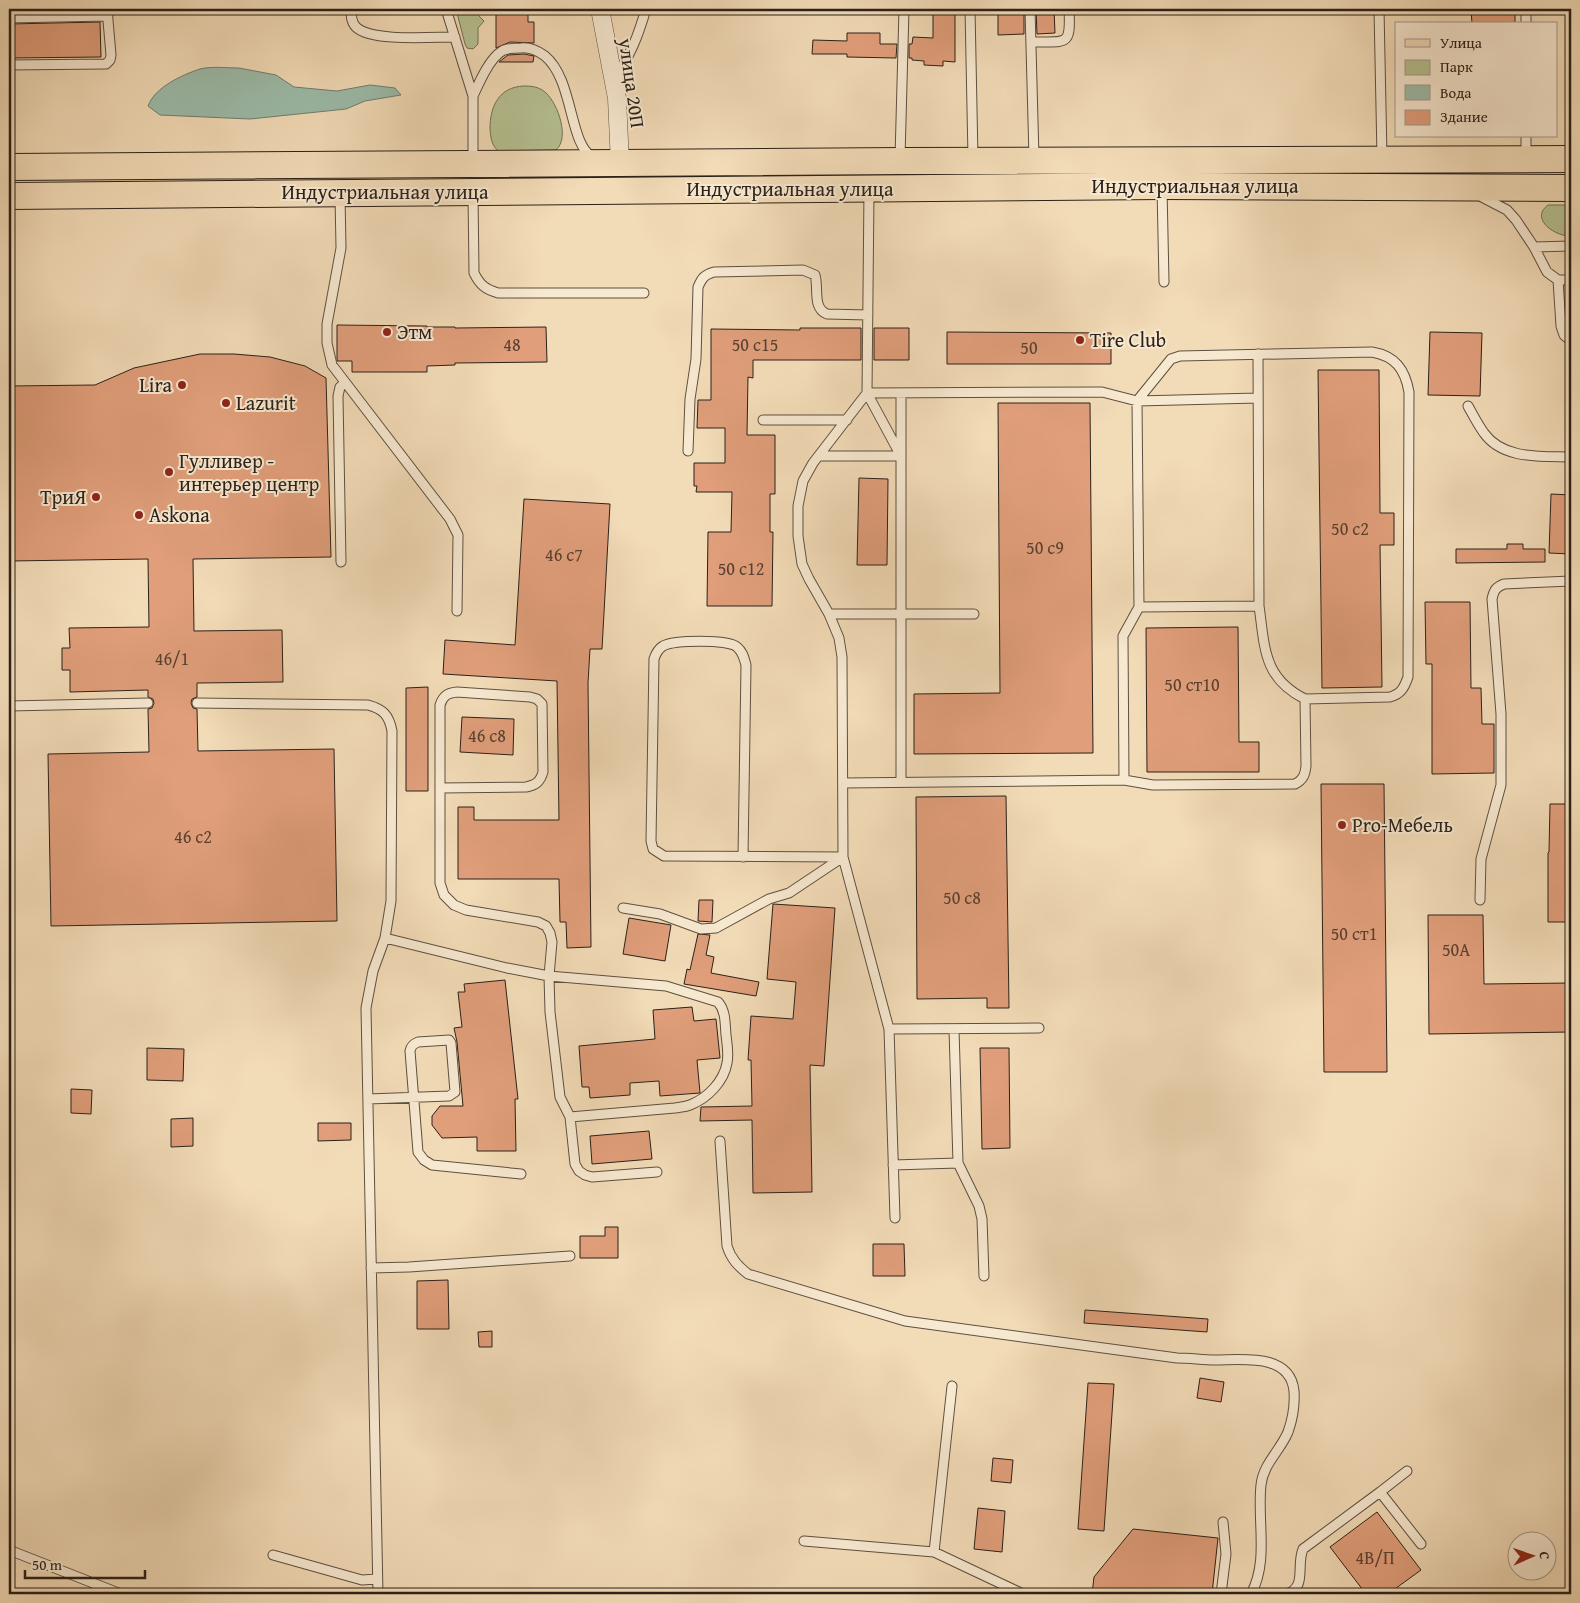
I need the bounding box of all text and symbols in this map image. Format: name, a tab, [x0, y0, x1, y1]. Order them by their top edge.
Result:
legend	[1395, 22, 1558, 138]
text: Улица	[1440, 32, 1483, 53]
street label: улица 20П	[612, 35, 653, 130]
text: Парк	[1440, 56, 1473, 77]
text: Вода	[1440, 82, 1472, 103]
text: Здание	[1440, 106, 1488, 127]
street label: Индустриальная улица	[1092, 171, 1299, 200]
street label: Индустриальная улица	[687, 174, 894, 203]
street label: Индустриальная улица	[282, 177, 489, 206]
place label: Этм	[397, 317, 432, 346]
place label: Tire Club	[1090, 325, 1166, 354]
marker: Этм	[381, 326, 393, 338]
house number: 48	[503, 331, 521, 358]
house number: 50 с15	[732, 331, 778, 358]
house number: 50	[1020, 334, 1038, 361]
marker: Tire Club	[1074, 334, 1086, 346]
place label: Lira	[139, 370, 173, 399]
marker: Lira	[176, 379, 188, 391]
place label: Lazurit	[236, 388, 296, 417]
marker: Lazurit	[220, 397, 232, 409]
place label: Гулливер - интерьер центр	[179, 446, 319, 498]
marker: Гулливер - интерьер центр	[163, 466, 175, 478]
place label: ТриЯ	[40, 482, 86, 511]
marker: ТриЯ	[90, 491, 102, 503]
place label: Askona	[149, 500, 210, 529]
marker: Askona	[133, 509, 145, 521]
house number: 50 с2	[1331, 515, 1369, 542]
house number: 50 с9	[1026, 534, 1064, 561]
house number: 46 с7	[545, 541, 583, 568]
house number: 50 с12	[718, 555, 764, 582]
house number: 46/1	[155, 645, 189, 672]
house number: 50 ст10	[1164, 671, 1220, 698]
house number: 46 с8	[468, 722, 506, 749]
place label: Pro-Мебель	[1352, 810, 1453, 839]
marker: Pro-Мебель	[1336, 819, 1348, 831]
house number: 46 с2	[174, 823, 212, 850]
house number: 50 с8	[943, 884, 981, 911]
house number: 50 ст1	[1331, 920, 1377, 947]
house number: 50А	[1442, 936, 1470, 963]
north arrow	[1508, 1530, 1558, 1580]
house number: 4В/П	[1356, 1544, 1395, 1571]
scale bar	[25, 1548, 145, 1580]
text: С	[1535, 1551, 1555, 1560]
text: 50 m	[32, 1554, 63, 1575]

